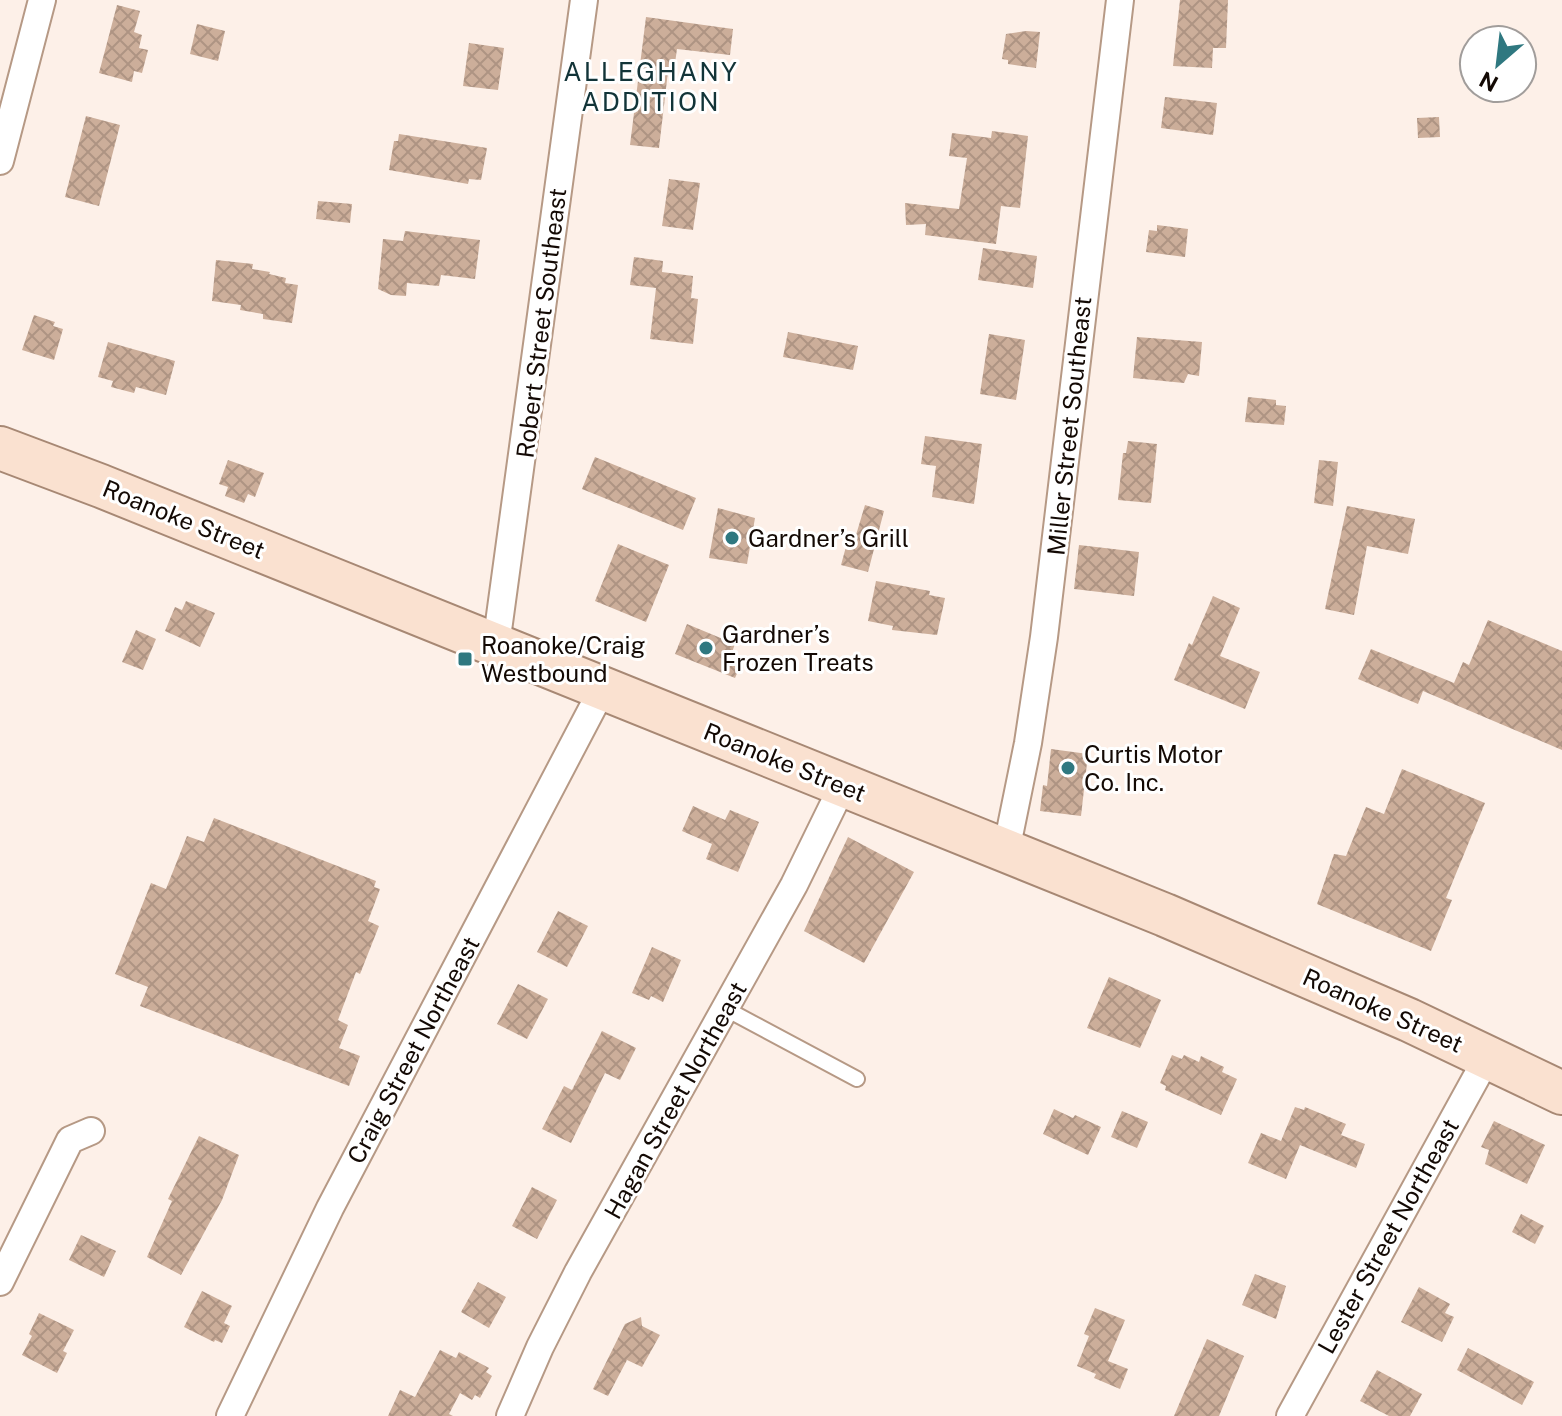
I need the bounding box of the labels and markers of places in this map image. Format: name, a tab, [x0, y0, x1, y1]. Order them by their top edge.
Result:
place label: Gardner’s Grill	[748, 524, 909, 552]
marker: Gardner’s Grill	[723, 529, 741, 547]
place label: Gardner’s Frozen Treats	[722, 620, 874, 676]
place label: Roanoke/Craig Westbound	[481, 631, 645, 687]
marker: Gardner’s Frozen Treats	[697, 639, 715, 657]
marker: Roanoke/Craig Westbound	[456, 650, 474, 668]
place label: Curtis Motor Co. Inc.	[1084, 740, 1223, 796]
marker: Curtis Motor Co. Inc.	[1059, 759, 1077, 777]

